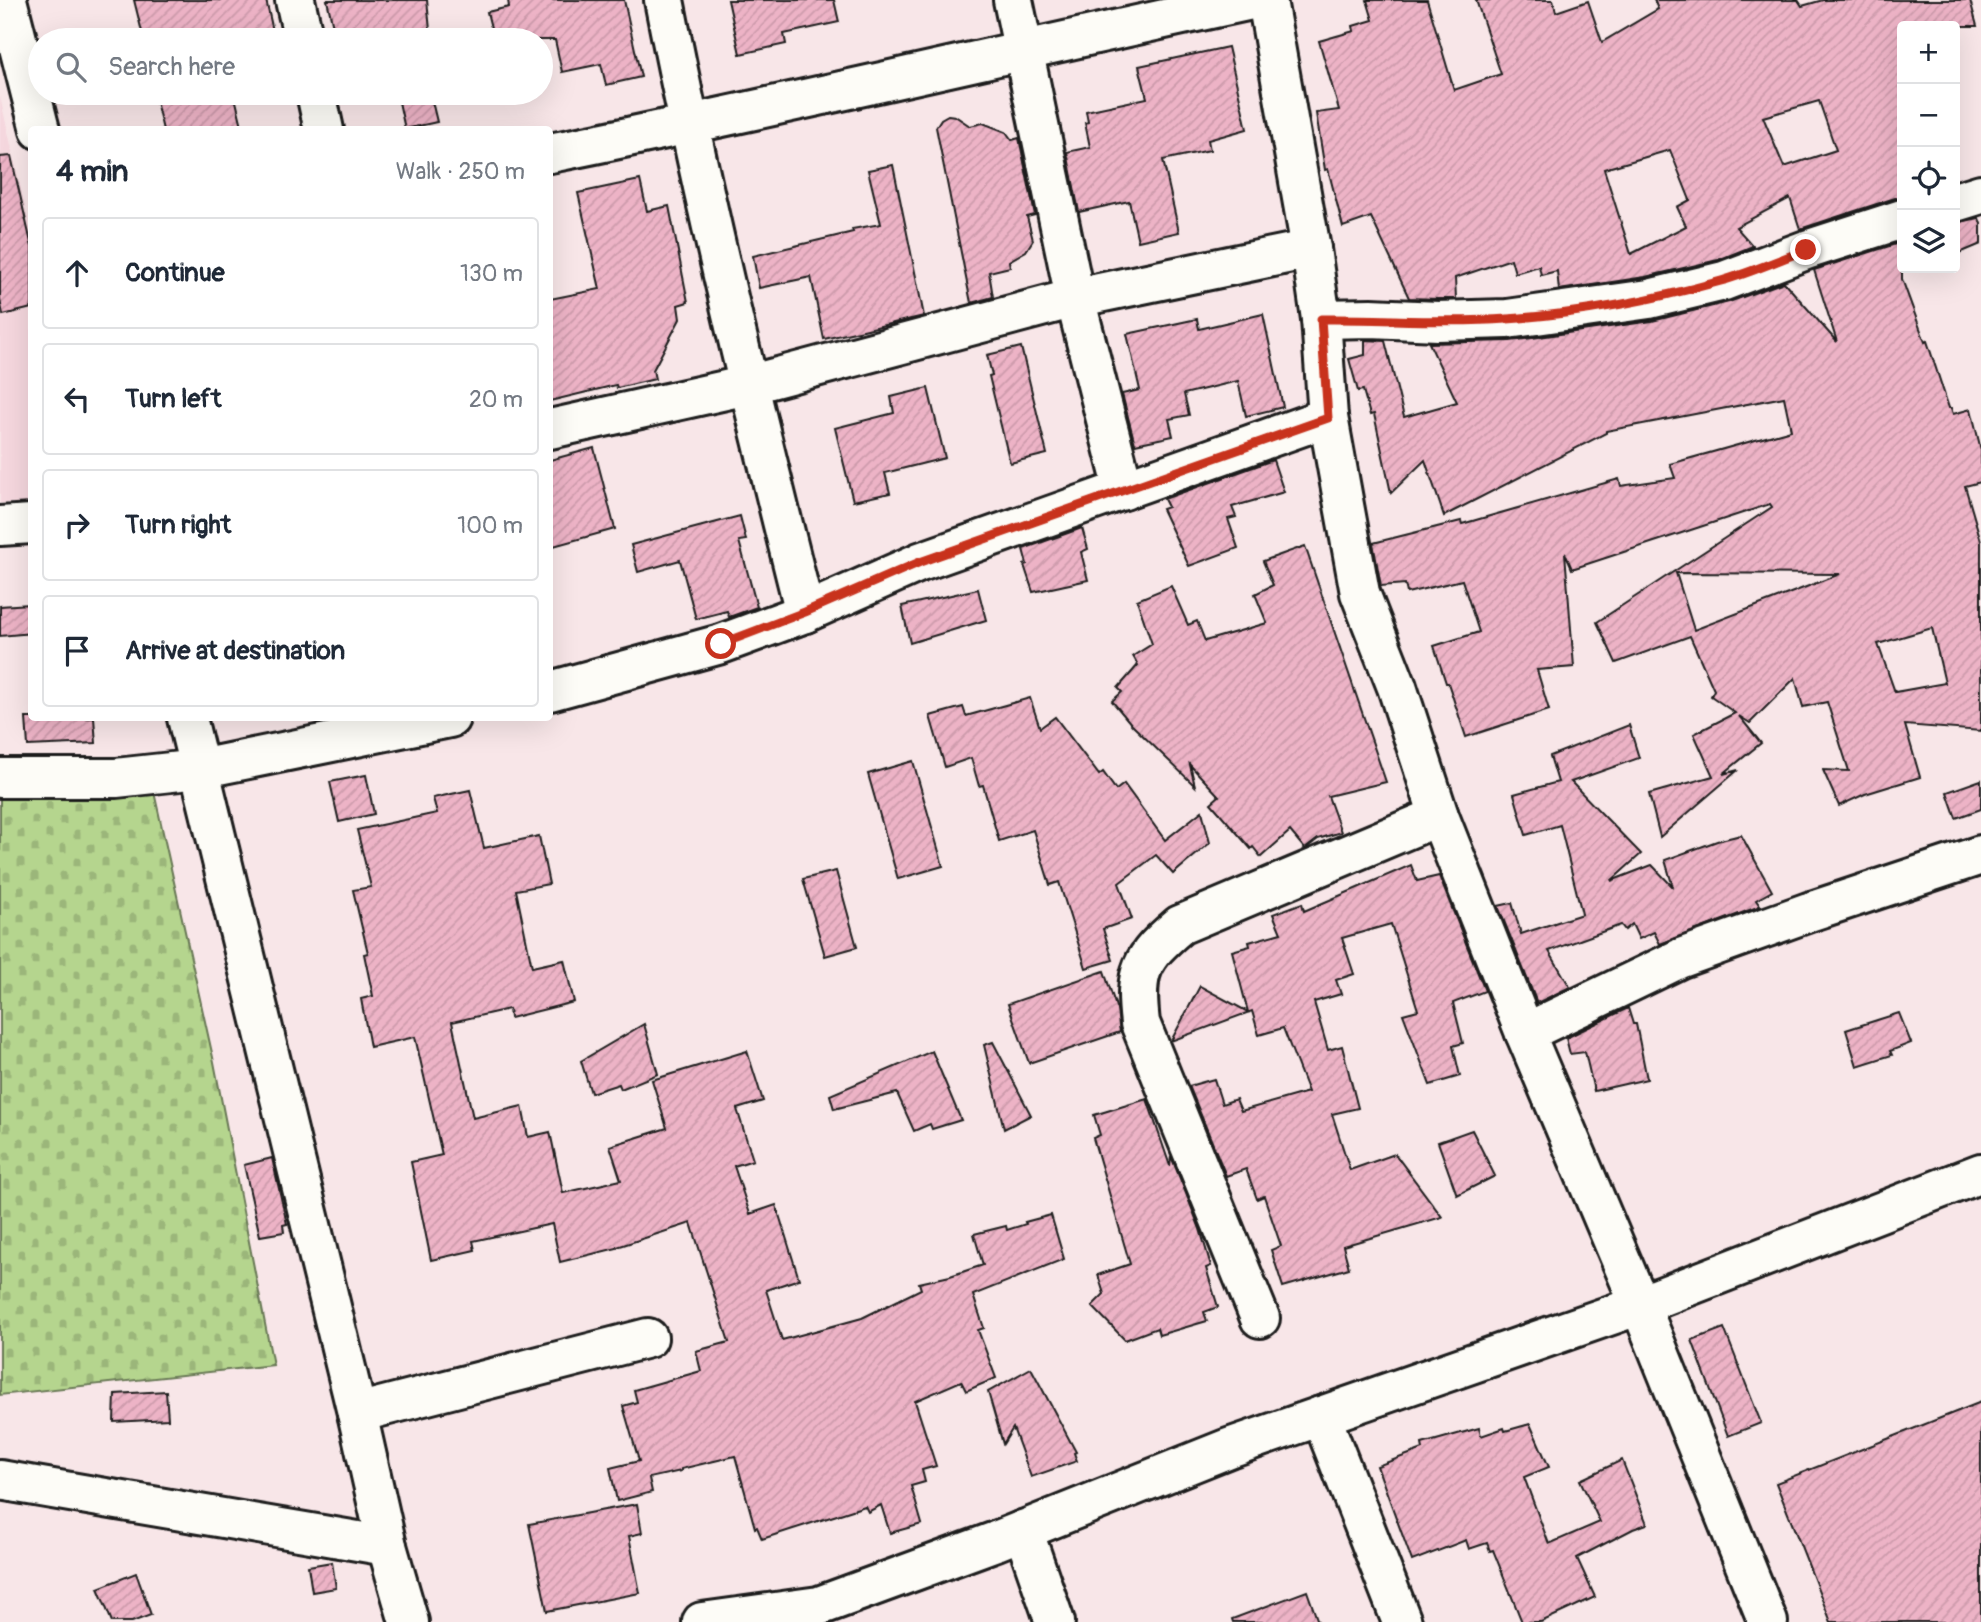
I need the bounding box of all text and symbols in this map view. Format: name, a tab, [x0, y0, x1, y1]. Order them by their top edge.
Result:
map controls	[1897, 21, 1960, 273]
button: +	[1897, 21, 1960, 84]
search box	[28, 28, 553, 105]
icon: search	[52, 48, 90, 86]
text: Search here	[108, 51, 235, 83]
button: −	[1897, 84, 1960, 147]
button: locate	[1897, 147, 1960, 210]
text: 4 min	[56, 153, 129, 190]
text: Walk · 250 m	[396, 157, 525, 186]
button: layers	[1897, 210, 1960, 273]
route end	[1790, 234, 1821, 265]
icon: ahead	[58, 254, 96, 292]
text: Continue	[125, 257, 225, 289]
text: 130 m	[460, 259, 523, 288]
icon: left	[58, 380, 96, 418]
text: Turn left	[125, 383, 221, 415]
text: 20 m	[469, 385, 523, 414]
icon: right	[58, 506, 96, 544]
text: Turn right	[125, 509, 231, 541]
text: 100 m	[457, 511, 523, 540]
route start	[705, 628, 736, 659]
icon: arrive	[58, 632, 96, 670]
text: Arrive at destination	[125, 635, 345, 667]

